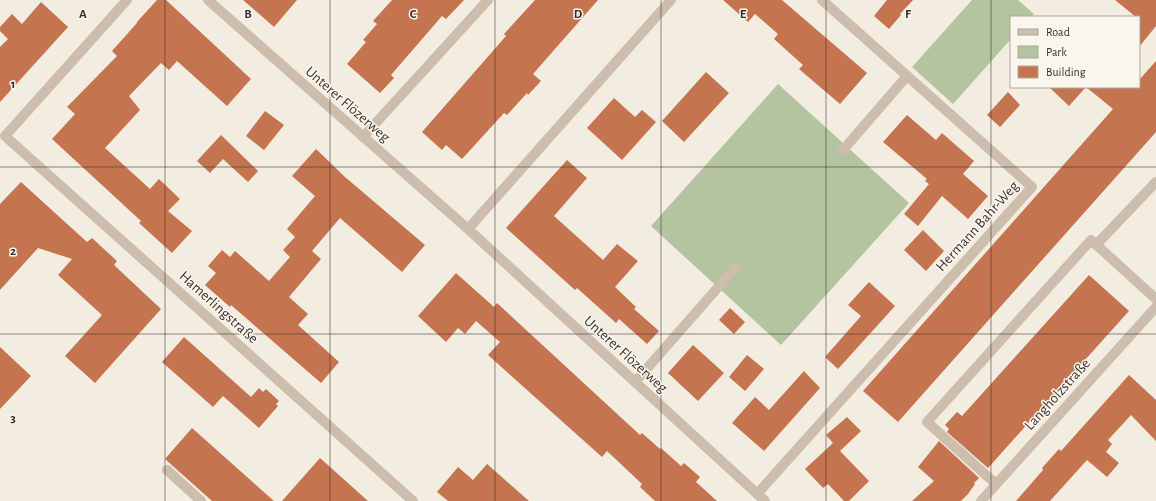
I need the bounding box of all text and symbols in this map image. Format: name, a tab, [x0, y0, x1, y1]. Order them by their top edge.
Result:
text: A	[79, 8, 87, 21]
text: B	[244, 8, 252, 21]
text: C	[410, 8, 417, 21]
text: D	[574, 8, 583, 21]
text: E	[740, 8, 747, 21]
text: F	[905, 8, 912, 21]
legend	[1010, 16, 1140, 88]
text: Road	[1046, 26, 1070, 38]
text: Park	[1046, 46, 1067, 58]
street label: Unterer Flözerweg	[303, 64, 393, 145]
text: Building	[1046, 66, 1086, 78]
text: 1	[11, 78, 15, 91]
street label: Hermann Bahr-Weg	[933, 178, 1022, 274]
text: 2	[10, 245, 16, 258]
street label: Hamerlingstraße	[176, 268, 261, 346]
street label: Unterer Flözerweg	[581, 313, 671, 396]
street label: Langholzstraße	[1022, 356, 1093, 433]
text: 3	[10, 412, 16, 425]

